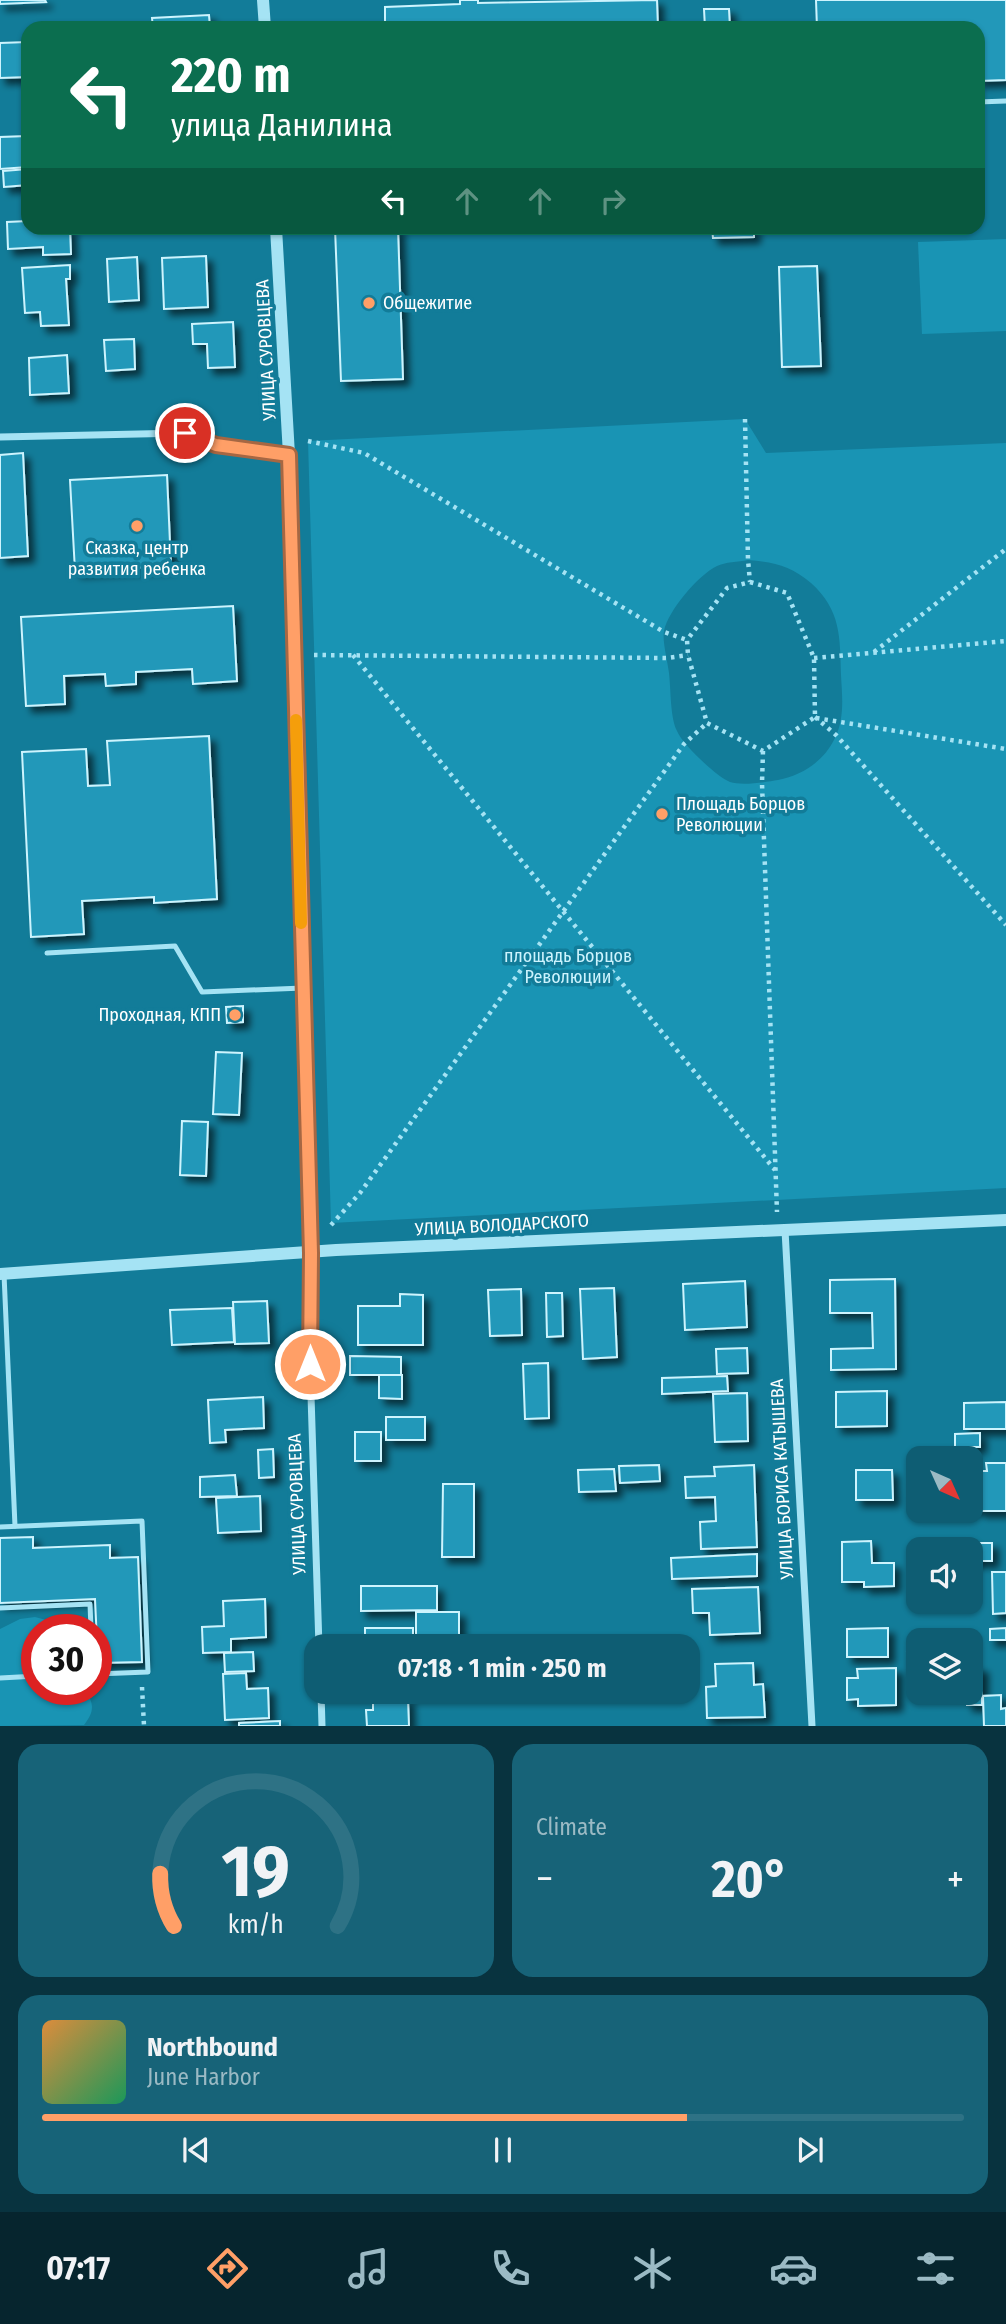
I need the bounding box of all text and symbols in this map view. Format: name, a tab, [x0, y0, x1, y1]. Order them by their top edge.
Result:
text: 220 m	[171, 46, 291, 105]
icon: left	[56, 49, 147, 140]
text: улица Данилина	[171, 106, 393, 144]
icon: left	[375, 182, 413, 220]
icon: ahead	[448, 182, 486, 220]
icon: ahead	[521, 182, 559, 220]
icon: right	[594, 182, 632, 220]
street label: УЛИЦА СУРОВЦЕВА	[251, 278, 281, 422]
place label: Общежитие	[383, 292, 472, 314]
marker: Общежитие	[361, 295, 377, 311]
pin	[155, 403, 215, 463]
icon: arrive	[166, 414, 204, 452]
marker: Сказка, центр развития ребенка	[129, 518, 145, 534]
place label: Сказка, центр развития ребенка	[68, 537, 206, 580]
place label: Площадь Борцов Революции	[676, 793, 805, 836]
marker: Площадь Борцов Революции	[654, 806, 670, 822]
park label: площадь Борцов Революции	[504, 945, 632, 988]
place label: Проходная, КПП	[99, 1004, 221, 1026]
marker: Проходная, КПП	[227, 1007, 243, 1023]
street label: УЛИЦА ВОЛОДАРСКОГО	[413, 1209, 590, 1241]
position arrow	[273, 1327, 347, 1401]
street label: УЛИЦА БОРИСА КАТЫШЕВА	[766, 1378, 798, 1581]
street label: УЛИЦА СУРОВЦЕВА	[284, 1432, 310, 1576]
north arrow	[906, 1446, 984, 1522]
map controls	[906, 1446, 983, 1705]
button: sound	[906, 1537, 983, 1614]
speed limit sign: 30	[21, 1614, 112, 1705]
button: layers	[906, 1628, 983, 1705]
text: 07:18 · 1 min · 250 m	[398, 1653, 607, 1684]
text: Climate	[536, 1813, 607, 1841]
text: 19	[222, 1829, 290, 1916]
text: 20°	[712, 1848, 788, 1911]
text: −	[536, 1856, 553, 1902]
text: +	[947, 1856, 964, 1902]
text: km/h	[228, 1910, 284, 1940]
text: Northbound	[147, 2032, 278, 2063]
text: June Harbor	[147, 2063, 260, 2091]
icon: previous	[177, 2131, 215, 2169]
icon: pause	[484, 2131, 522, 2169]
icon: next	[791, 2131, 829, 2169]
icon: directions	[203, 2244, 252, 2293]
icon: music	[344, 2244, 393, 2293]
icon: phone	[486, 2244, 535, 2293]
icon: climate	[628, 2244, 677, 2293]
icon: car	[769, 2244, 818, 2293]
icon: filters	[911, 2244, 960, 2293]
text: 07:17	[46, 2249, 110, 2287]

